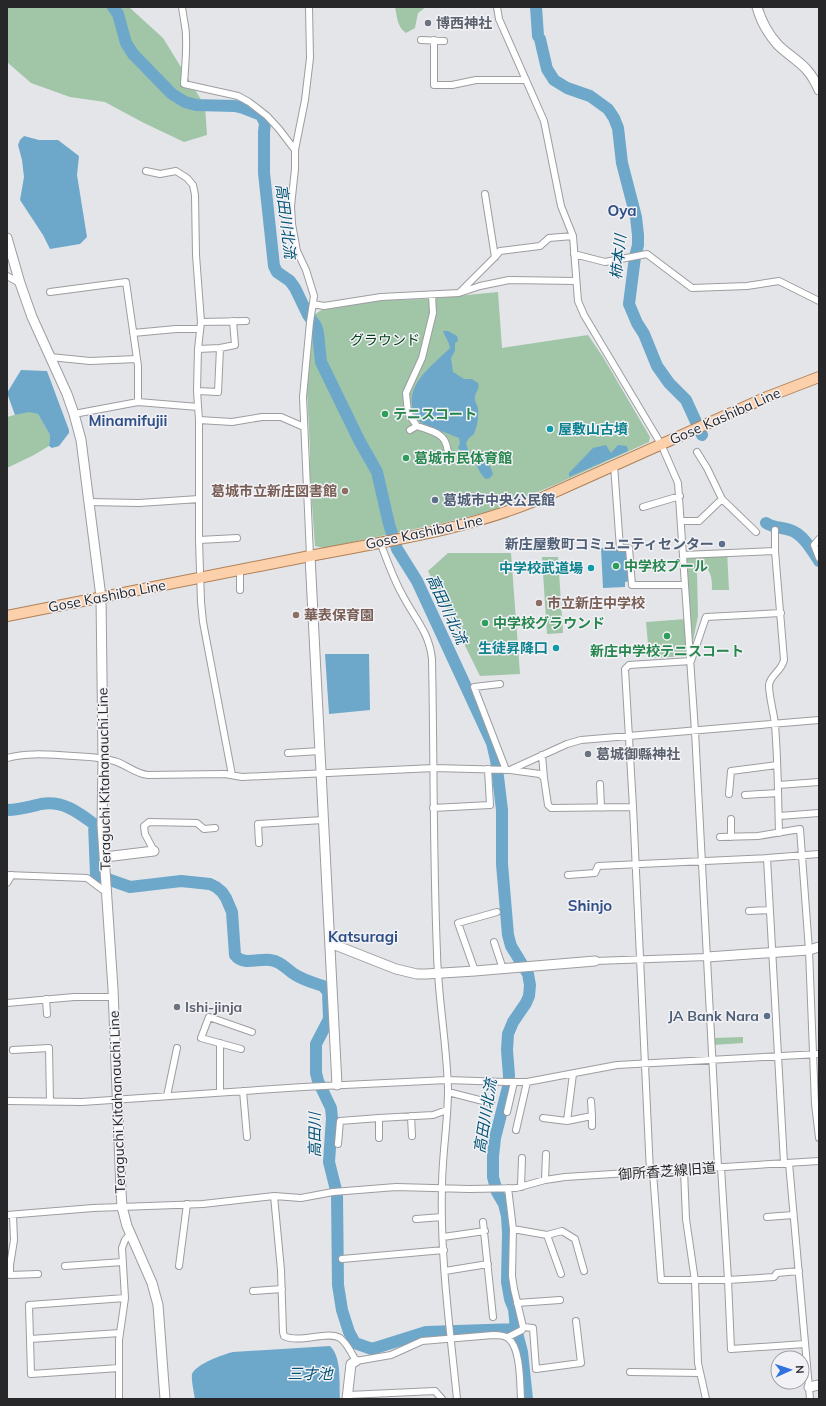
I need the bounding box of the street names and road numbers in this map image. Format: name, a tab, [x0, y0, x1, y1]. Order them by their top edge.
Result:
street label: Gose Kashiba Line	[667, 383, 783, 449]
street label: Gose Kashiba Line	[364, 511, 484, 553]
street label: Gose Kashiba Line	[47, 576, 167, 616]
street label: Teraguchi Kitahanauchi Line	[93, 687, 115, 871]
street label: Teraguchi Kitahanauchi Line	[105, 1010, 129, 1194]
street label: 御所香芝線旧道	[617, 1159, 717, 1183]

